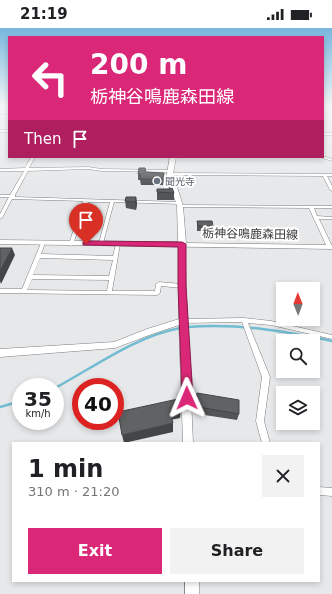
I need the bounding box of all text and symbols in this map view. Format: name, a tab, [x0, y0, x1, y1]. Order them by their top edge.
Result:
text: 21:19	[20, 5, 68, 23]
text: 200 m	[90, 48, 187, 81]
icon: left	[24, 52, 76, 104]
text: 栃神谷鳴鹿森田線	[90, 86, 234, 107]
icon: arrive	[69, 128, 91, 150]
text: Then	[24, 130, 61, 148]
marker: 聞光寺	[152, 176, 162, 186]
place label: 聞光寺	[165, 176, 195, 187]
pin	[69, 203, 103, 244]
icon: arrive	[75, 209, 97, 231]
street label: 栃神谷鳴鹿森田線	[202, 226, 298, 242]
north arrow	[276, 282, 320, 326]
map controls	[276, 282, 320, 430]
button: search	[276, 334, 320, 378]
position arrow	[166, 377, 208, 419]
speed limit sign: 40	[72, 378, 124, 430]
button: layers	[276, 386, 320, 430]
text: 35	[24, 387, 52, 411]
text: km/h	[25, 408, 51, 419]
text: 1 min	[28, 455, 103, 483]
button: close	[262, 455, 304, 497]
text: 310 m · 21:20	[28, 484, 119, 499]
button: Exit	[28, 528, 162, 574]
button: Share	[170, 528, 304, 574]

